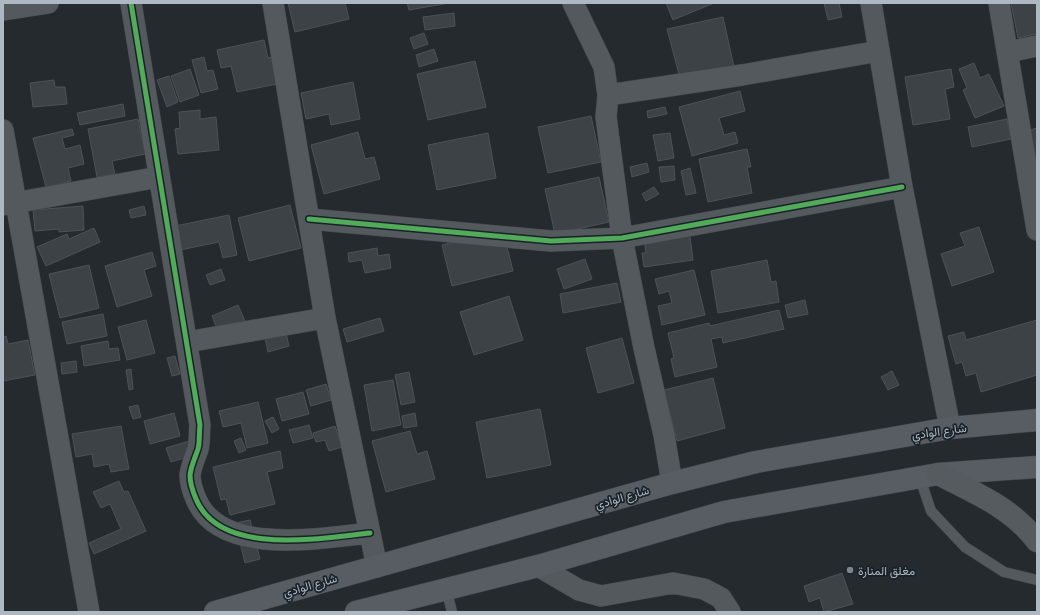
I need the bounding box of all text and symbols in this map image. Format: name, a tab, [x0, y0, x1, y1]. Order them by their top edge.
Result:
street label: شارع الوادي	[911, 421, 968, 445]
street label: شارع الوادي	[594, 483, 652, 515]
place label: مغلق المنارة	[858, 564, 915, 579]
marker: مغلق المنارة	[845, 565, 855, 575]
street label: شارع الوادي	[282, 571, 340, 603]

